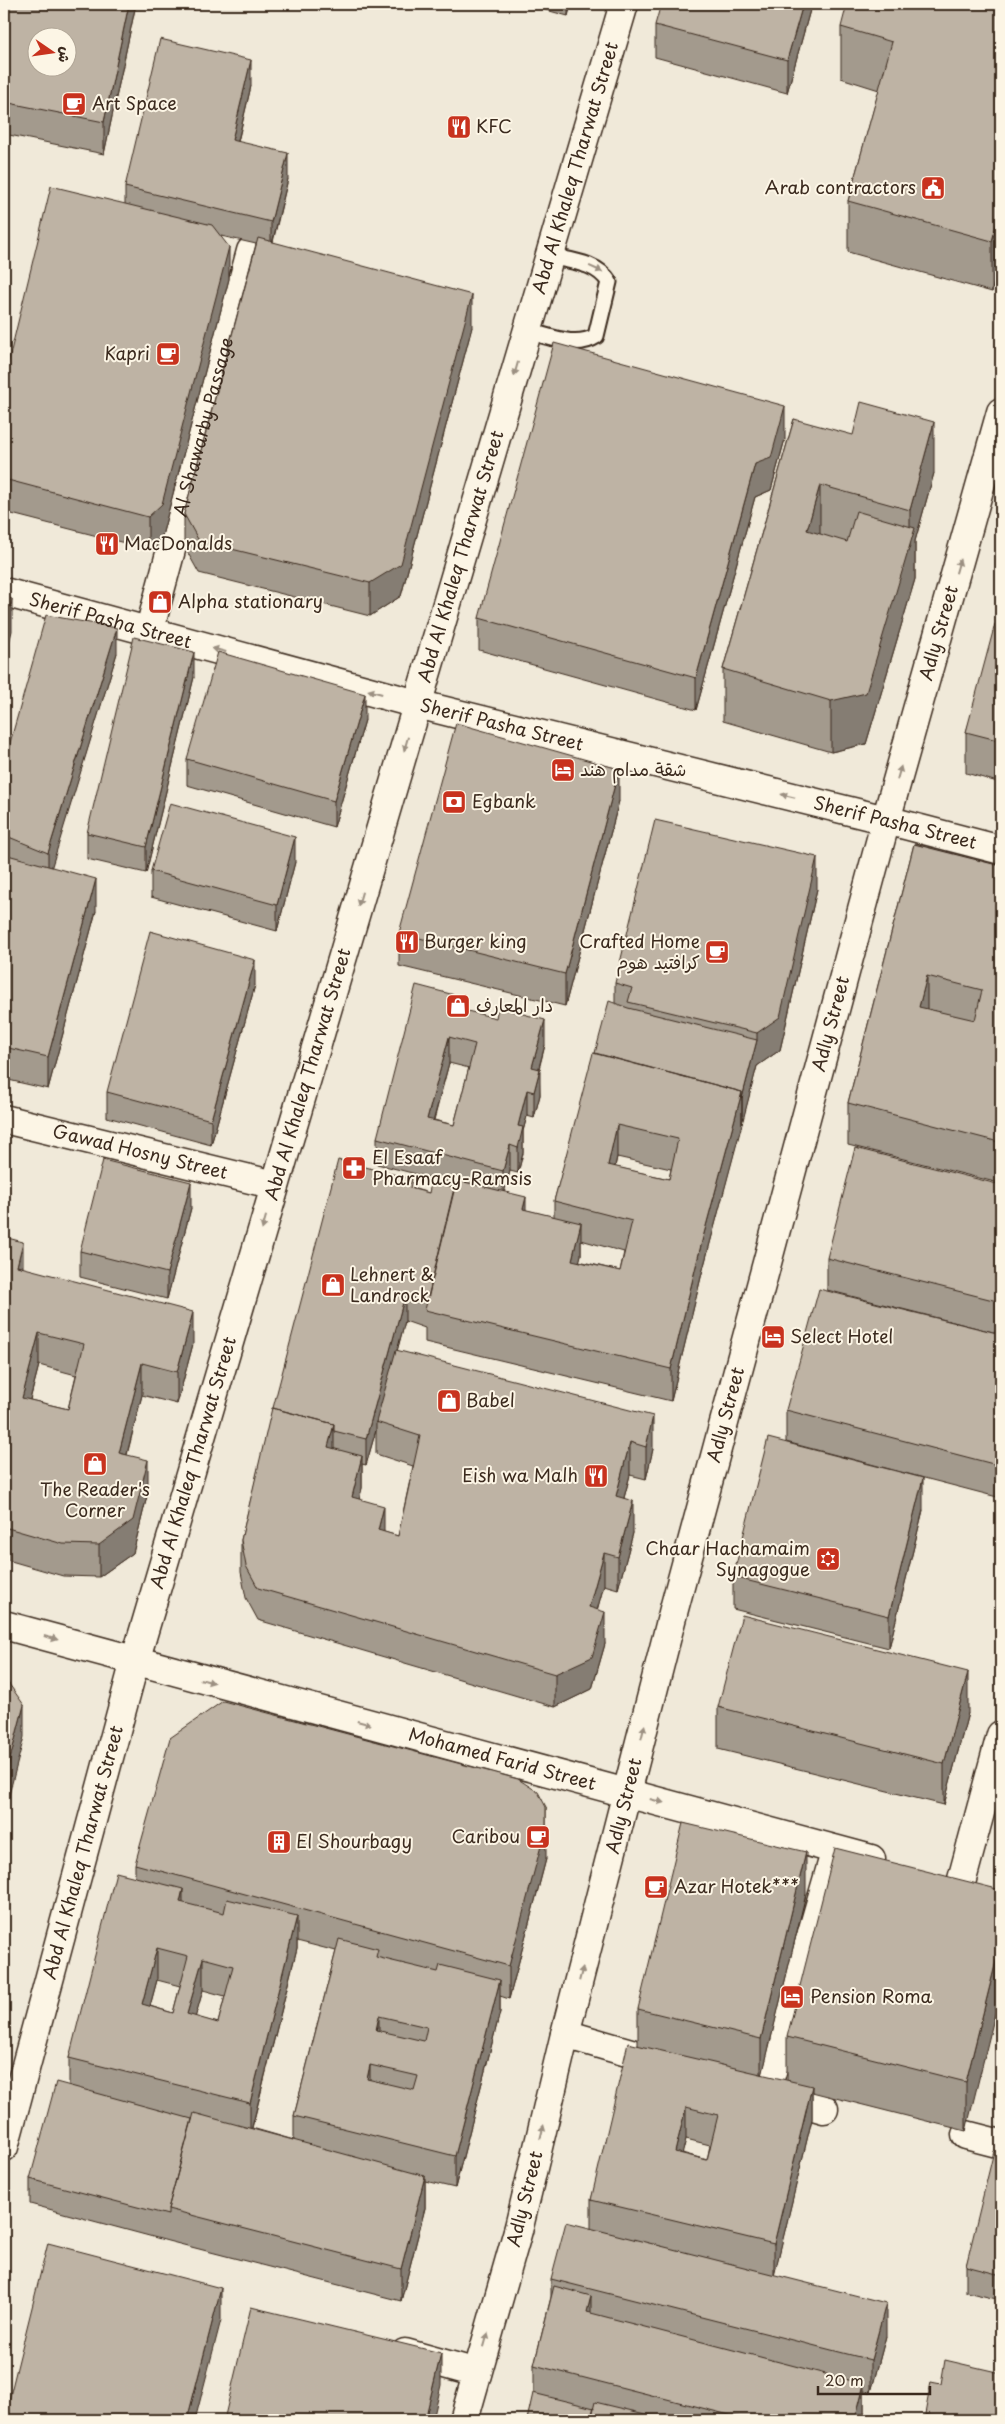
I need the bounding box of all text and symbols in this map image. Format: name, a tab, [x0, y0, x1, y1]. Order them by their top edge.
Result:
north arrow	[28, 28, 78, 78]
street label: Abd Al Khaleq Tharwat Street	[524, 38, 624, 297]
text: ش	[53, 45, 77, 65]
place label: Art Space	[92, 89, 177, 116]
cafe icon: Art Space	[61, 91, 87, 117]
place label: KFC	[476, 112, 512, 139]
restaurant icon: KFC	[446, 114, 472, 140]
place label: Arab contractors	[765, 173, 916, 200]
public building icon: Arab contractors	[920, 175, 946, 201]
one-way arrow	[589, 266, 603, 274]
street label: Al Shawarby Passage	[165, 334, 239, 520]
place label: Kapri	[104, 339, 150, 366]
cafe icon: Kapri	[155, 341, 181, 367]
one-way arrow	[511, 362, 519, 377]
street label: Abd Al Khaleq Tharwat Street	[410, 427, 510, 685]
place label: MacDonalds	[124, 529, 232, 556]
restaurant icon: MacDonalds	[94, 531, 120, 557]
one-way arrow	[954, 558, 962, 573]
street label: Adly Street	[911, 582, 964, 683]
street label: Sherif Pasha Street	[26, 584, 195, 654]
place label: Alpha stationary	[178, 587, 323, 614]
shop icon: Alpha stationary	[147, 589, 173, 615]
one-way arrow	[211, 646, 226, 654]
one-way arrow	[368, 688, 383, 696]
street label: Sherif Pasha Street	[418, 690, 587, 757]
one-way arrow	[401, 736, 409, 751]
place label: شقة مدام هند	[580, 755, 686, 784]
hotel icon: شقة مدام هند	[550, 757, 576, 783]
one-way arrow	[896, 765, 904, 780]
place label: Egbank	[472, 787, 536, 814]
street label: Sherif Pasha Street	[811, 788, 980, 855]
bank icon: Egbank	[441, 789, 467, 815]
one-way arrow	[780, 791, 795, 799]
one-way arrow	[355, 892, 363, 907]
place label: Burger king	[424, 927, 527, 954]
place label: Crafted Home كرافتيد هوم	[579, 927, 700, 977]
restaurant icon: Burger king	[394, 929, 420, 955]
cafe icon: Crafted Home كرافتيد هوم	[704, 939, 730, 965]
street label: Abd Al Khaleq Tharwat Street	[257, 945, 357, 1203]
street label: Adly Street	[804, 973, 855, 1074]
place label: دار المعارف	[476, 991, 553, 1018]
shop icon: دار المعارف	[445, 993, 471, 1019]
street label: Gawad Hosny Street	[50, 1116, 231, 1185]
place label: El Esaaf Pharmacy-Ramsis	[372, 1143, 532, 1191]
pharmacy icon: El Esaaf Pharmacy-Ramsis	[341, 1155, 367, 1181]
one-way arrow	[260, 1216, 268, 1231]
place label: Lehnert & Landrock	[350, 1260, 434, 1308]
shop icon: Lehnert & Landrock	[320, 1272, 346, 1298]
place label: Select Hotel	[790, 1322, 893, 1349]
hotel icon: Select Hotel	[760, 1324, 786, 1350]
street label: Abd Al Khaleq Tharwat Street	[142, 1333, 242, 1592]
street label: Adly Street	[699, 1364, 750, 1465]
place label: Babel	[466, 1386, 515, 1413]
shop icon: Babel	[436, 1388, 462, 1414]
shop icon: The Reader's Corner	[82, 1451, 108, 1477]
place label: Eish wa Malh	[462, 1461, 578, 1488]
restaurant icon: Eish wa Malh	[583, 1463, 609, 1489]
place label: The Reader's Corner	[40, 1475, 150, 1523]
place label: Chaar Hachamaim Synagogue	[645, 1534, 810, 1582]
synagogue icon: Chaar Hachamaim Synagogue	[815, 1546, 841, 1572]
one-way arrow	[43, 1634, 58, 1642]
one-way arrow	[200, 1677, 215, 1685]
one-way arrow	[357, 1719, 372, 1727]
street label: Mohamed Farid Street	[406, 1720, 599, 1796]
street label: Abd Al Khaleq Tharwat Street	[35, 1722, 129, 1982]
one-way arrow	[639, 1724, 647, 1739]
street label: Adly Street	[598, 1755, 647, 1856]
one-way arrow	[649, 1797, 664, 1805]
place label: Caribou	[452, 1822, 520, 1849]
cafe icon: Caribou	[525, 1824, 551, 1850]
place label: El Shourbagy	[296, 1827, 412, 1854]
building icon: El Shourbagy	[266, 1829, 292, 1855]
place label: Azar Hotek***	[674, 1872, 799, 1899]
cafe icon: Azar Hotek***	[643, 1874, 669, 1900]
one-way arrow	[577, 1967, 585, 1982]
place label: Pension Roma	[810, 1982, 933, 2009]
hotel icon: Pension Roma	[779, 1984, 805, 2010]
one-way arrow	[538, 2124, 546, 2139]
street label: Adly Street	[499, 2148, 548, 2249]
one-way arrow	[483, 2332, 491, 2347]
scale bar	[818, 2364, 930, 2396]
text: 20 m	[825, 2368, 864, 2391]

